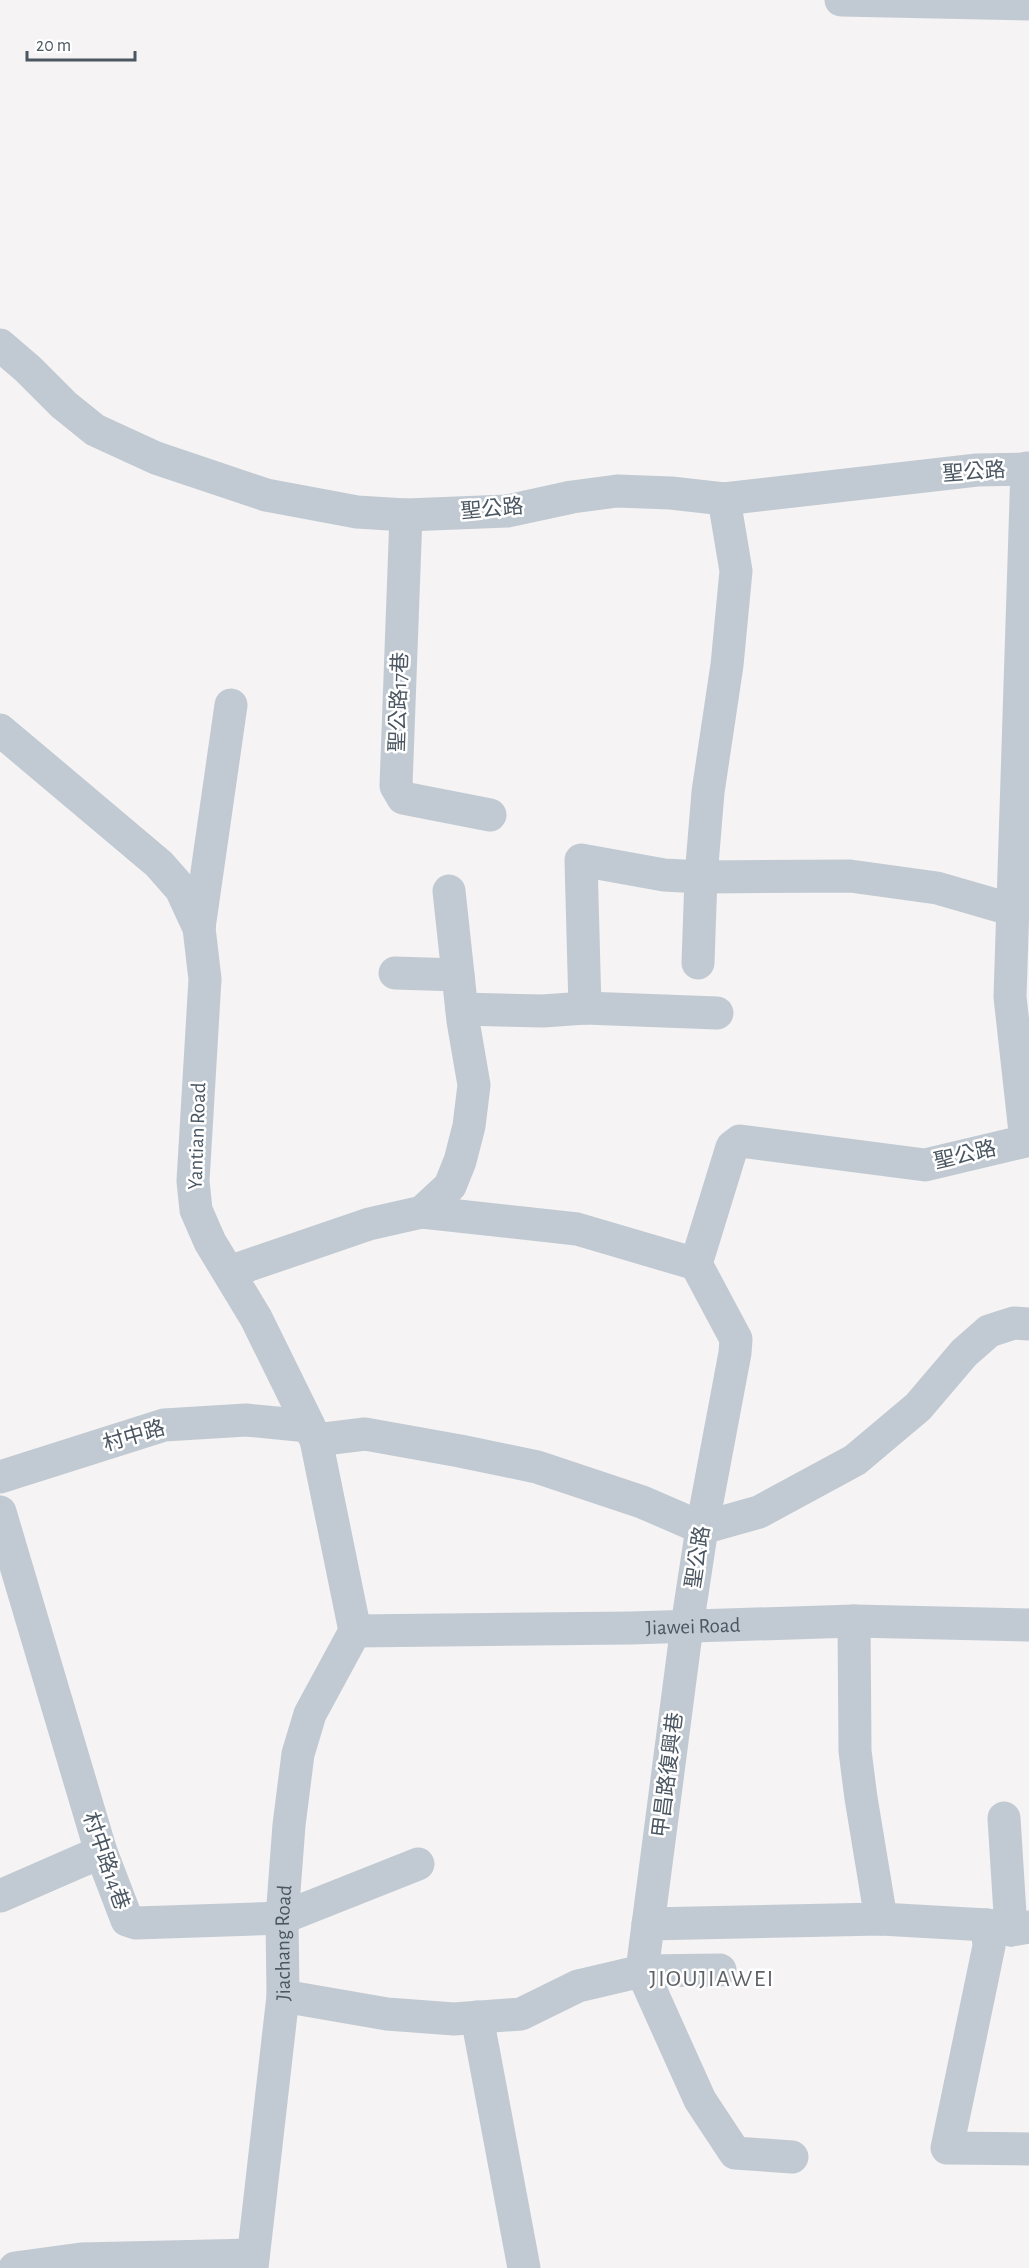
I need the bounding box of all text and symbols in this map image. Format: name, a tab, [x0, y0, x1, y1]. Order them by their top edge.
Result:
scale bar	[27, 24, 135, 62]
text: 20 m	[36, 37, 71, 55]
street label: 聖公路	[942, 458, 1006, 485]
street label: 聖公路	[460, 495, 524, 522]
street label: 聖公路17巷	[386, 652, 411, 752]
street label: Yantian Road	[185, 1082, 209, 1190]
street label: 聖公路	[932, 1137, 998, 1172]
street label: 村中路	[101, 1416, 167, 1455]
street label: 聖公路	[682, 1524, 713, 1590]
street label: Jiawei Road	[645, 1614, 741, 1638]
street label: 甲昌路復興巷	[649, 1711, 686, 1839]
street label: 村中路14巷	[80, 1809, 133, 1912]
street label: Jiachang Road	[271, 1884, 295, 2002]
district label: JIOUJIAWEI	[649, 1967, 775, 1991]

